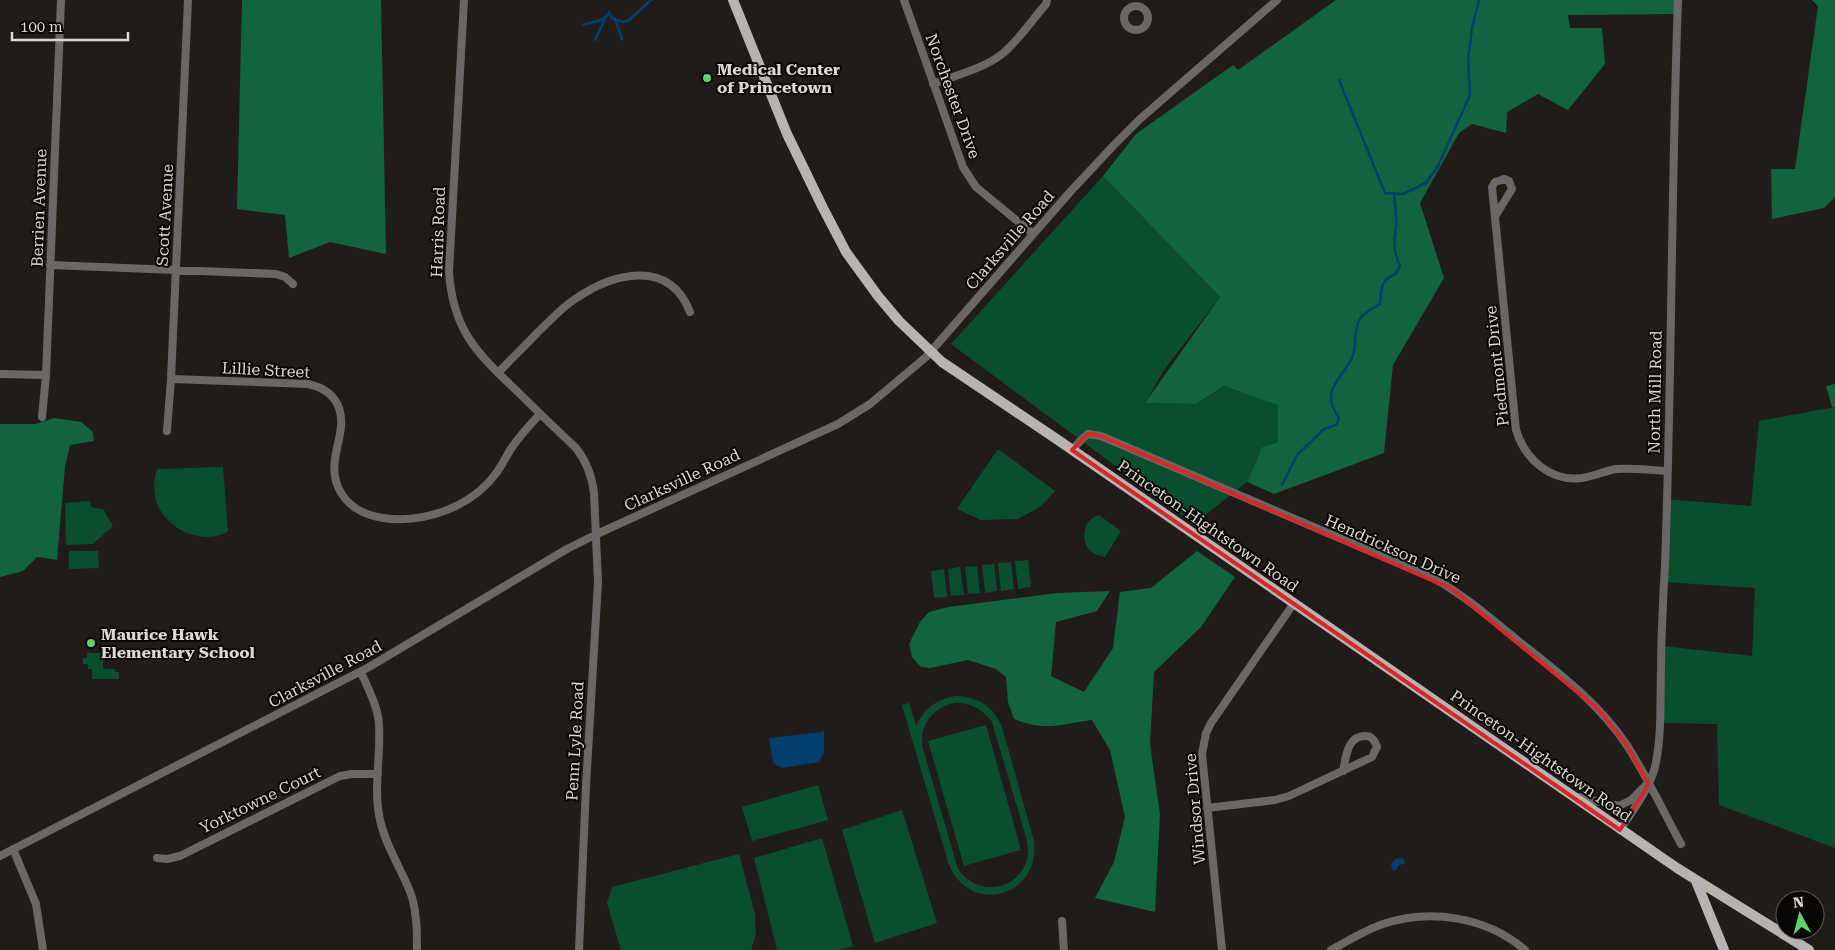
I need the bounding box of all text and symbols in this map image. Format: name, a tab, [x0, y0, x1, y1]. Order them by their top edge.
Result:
scale bar	[12, 10, 129, 42]
text: 100 m	[20, 18, 63, 36]
street label: Norchester Drive	[922, 31, 984, 161]
place label: Medical Center of Princetown	[717, 60, 840, 97]
marker: Medical Center of Princetown	[701, 72, 713, 84]
street label: Berrien Avenue	[27, 148, 51, 267]
street label: Scott Avenue	[153, 163, 177, 267]
street label: Harris Road	[427, 186, 449, 278]
street label: Clarksville Road	[962, 186, 1058, 294]
street label: Piedmont Drive	[1481, 305, 1513, 427]
street label: North Mill Road	[1644, 330, 1666, 454]
street label: Lillie Street	[221, 358, 311, 382]
street label: Clarksville Road	[621, 445, 743, 515]
street label: Princeton-Hightstown Road	[1114, 456, 1302, 596]
street label: Hendrickson Drive	[1322, 511, 1464, 588]
place label: Maurice Hawk Elementary School	[101, 625, 256, 662]
street label: Clarksville Road	[265, 636, 385, 712]
marker: Maurice Hawk Elementary School	[85, 637, 97, 649]
street label: Penn Lyle Road	[562, 681, 588, 801]
street label: Princeton-Hightstown Road	[1447, 686, 1635, 826]
street label: Windsor Drive	[1181, 752, 1209, 865]
street label: Yorktowne Court	[196, 762, 324, 837]
north arrow	[1775, 890, 1825, 940]
text: N	[1792, 893, 1805, 911]

